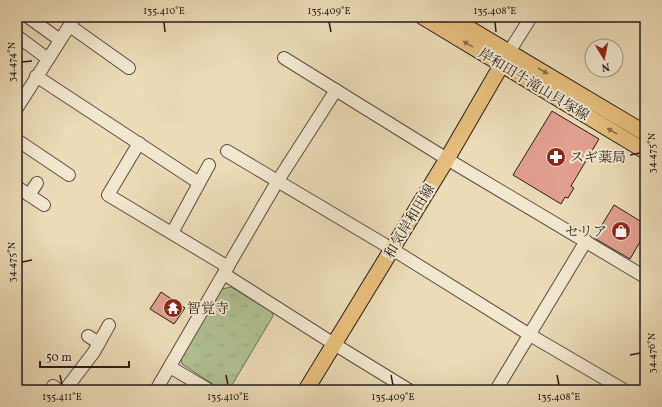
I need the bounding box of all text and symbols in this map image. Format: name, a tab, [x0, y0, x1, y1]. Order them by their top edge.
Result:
text: 135.410°E	[143, 4, 185, 18]
text: 135.409°E	[308, 4, 350, 18]
text: 135.408°E	[474, 4, 516, 18]
north arrow	[584, 38, 624, 78]
one-way arrow	[462, 40, 474, 47]
text: 34.474°N	[5, 41, 19, 82]
street label: 岸和田牛滝山貝塚線	[474, 45, 592, 126]
text: N	[600, 58, 611, 74]
one-way arrow	[537, 68, 549, 75]
one-way arrow	[606, 127, 618, 134]
text: 34.475°N	[645, 132, 659, 173]
pharmacy icon: スギ薬局	[545, 146, 567, 168]
place label: スギ薬局	[570, 149, 626, 168]
street label: 和気岸和田線	[381, 181, 440, 263]
shop icon: セリア	[610, 220, 632, 242]
place label: セリア	[565, 223, 607, 242]
text: 34.475°N	[5, 241, 19, 282]
temple icon: 智覚寺	[162, 297, 184, 319]
place label: 智覚寺	[187, 300, 229, 319]
text: 34.476°N	[645, 332, 659, 373]
scale bar	[40, 343, 129, 369]
text: 50 m	[46, 350, 72, 366]
text: 135.411°E	[42, 390, 82, 404]
text: 135.410°E	[207, 390, 249, 404]
text: 135.409°E	[372, 390, 414, 404]
text: 135.408°E	[538, 390, 580, 404]

